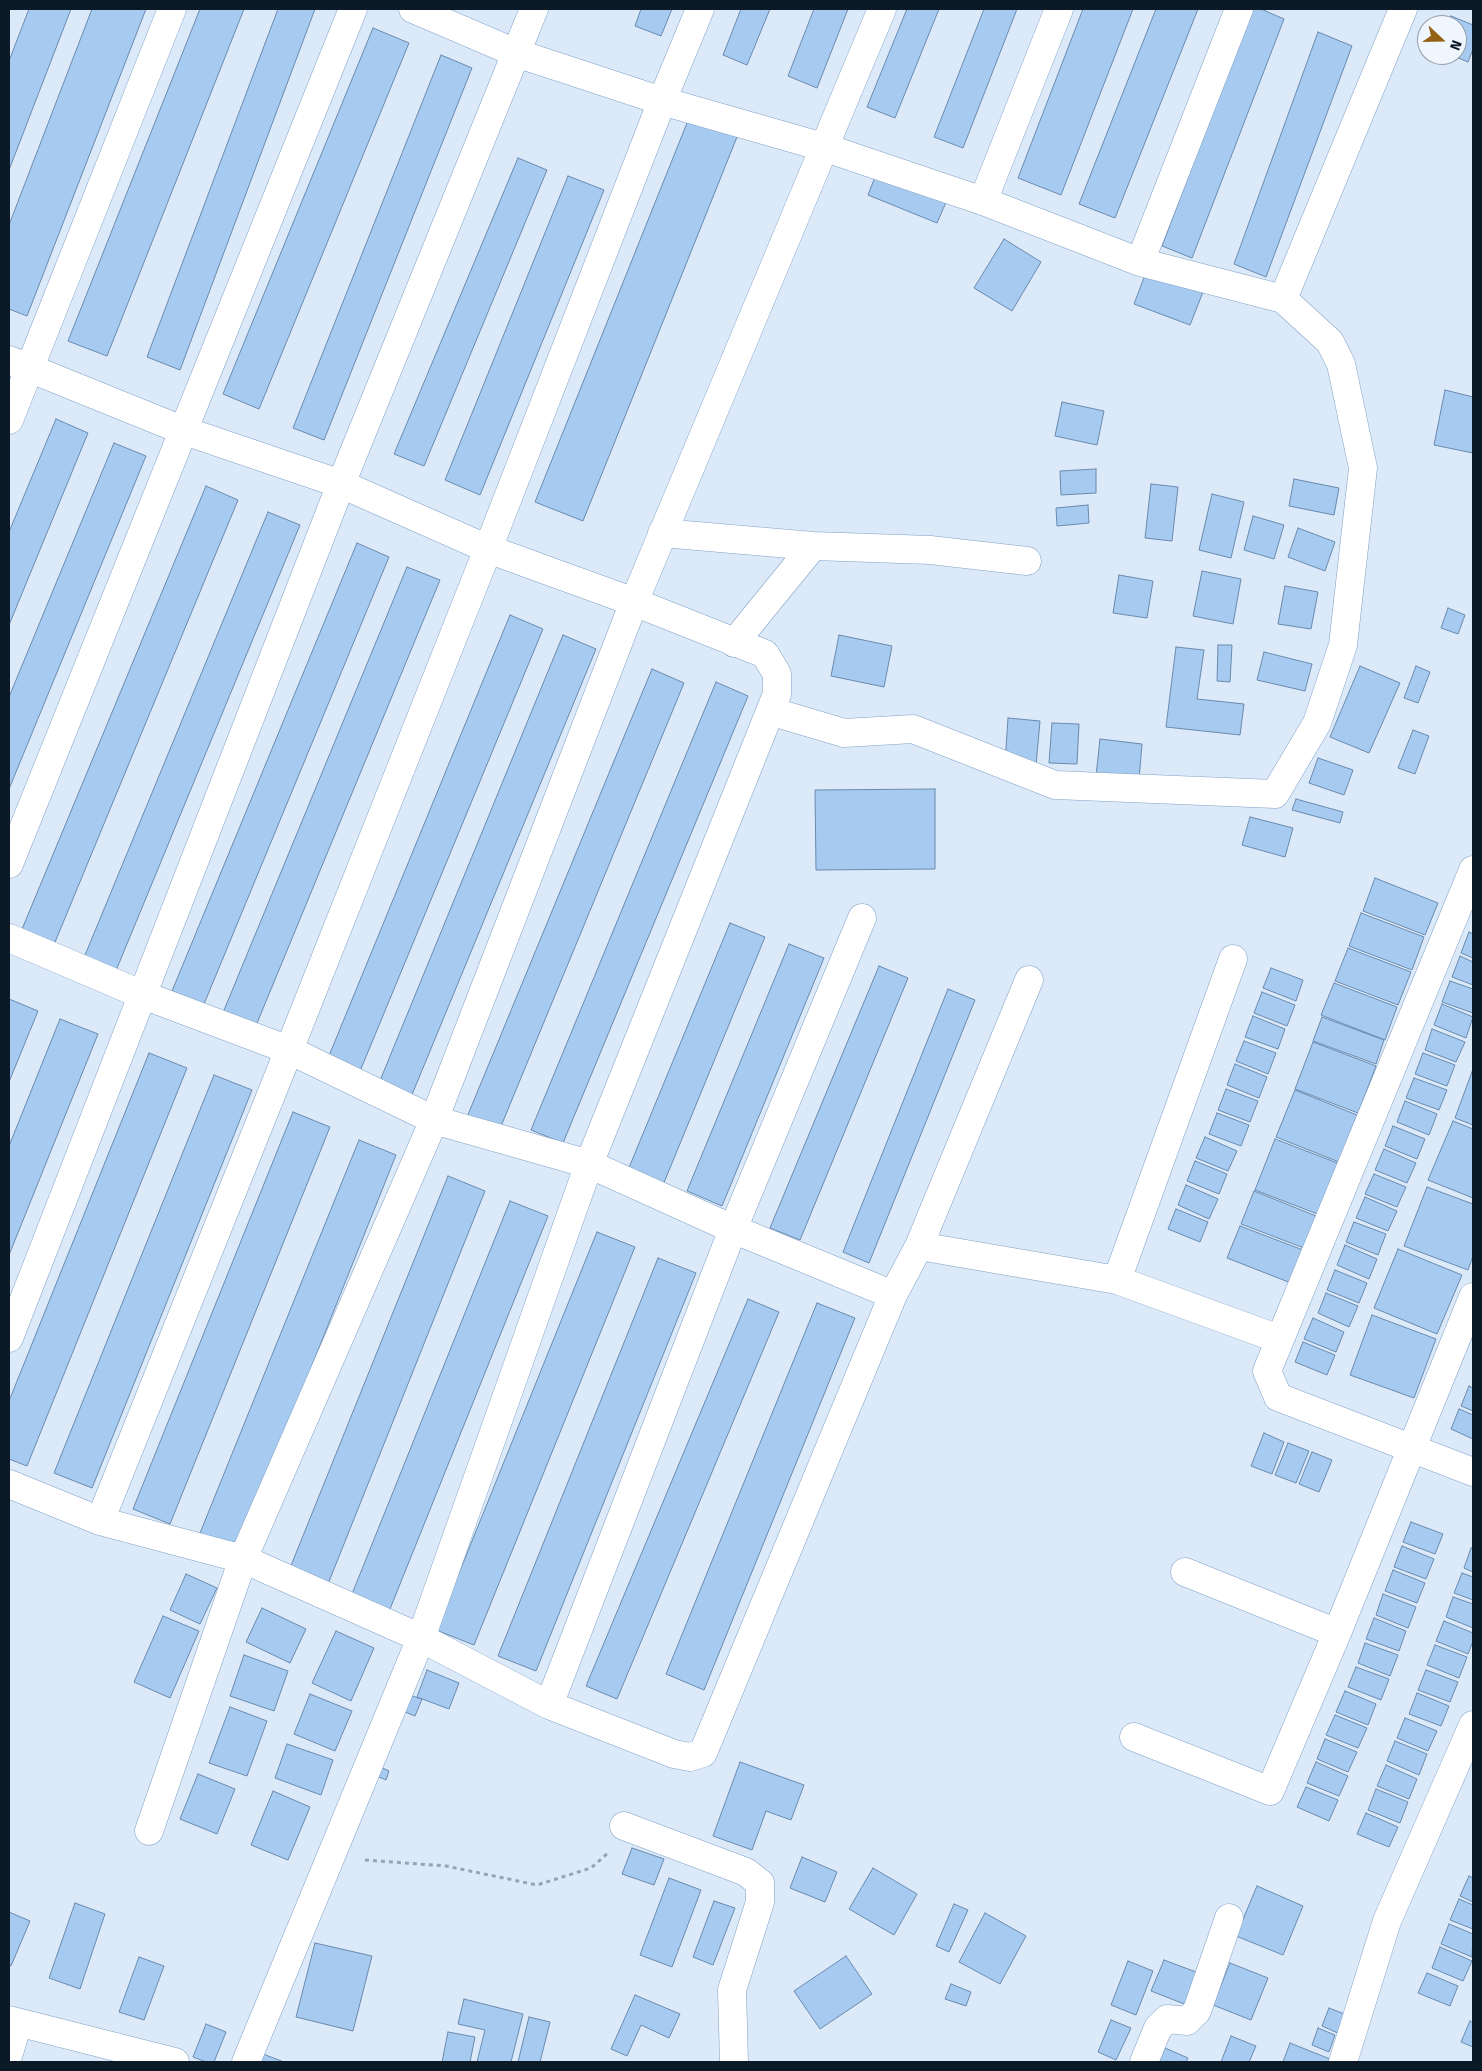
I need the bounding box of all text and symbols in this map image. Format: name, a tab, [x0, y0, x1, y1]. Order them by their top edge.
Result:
north arrow	[1417, 15, 1467, 65]
text: N	[1446, 38, 1465, 53]

